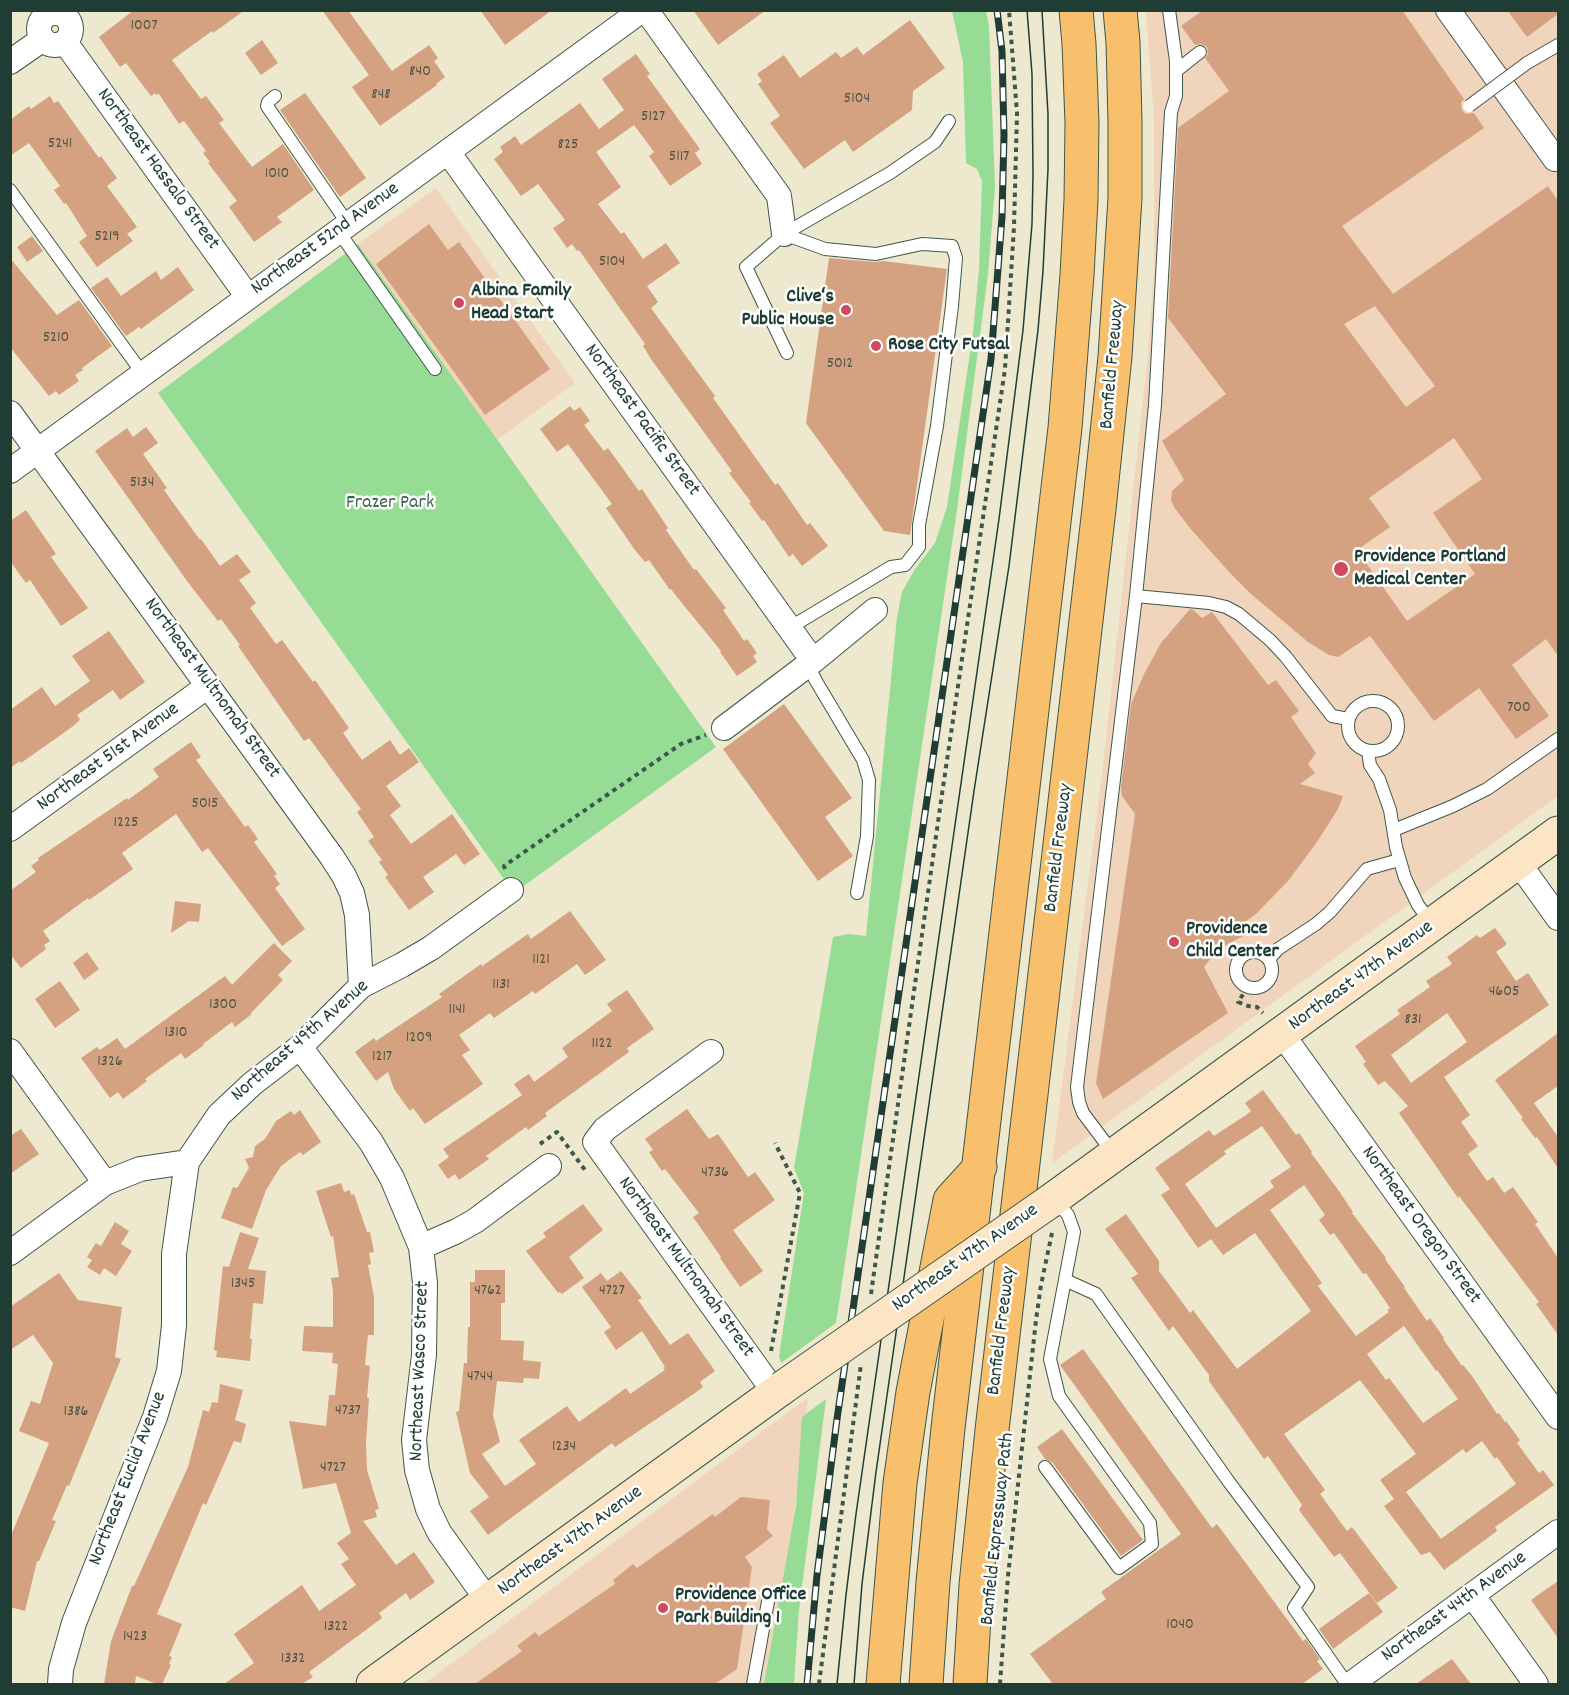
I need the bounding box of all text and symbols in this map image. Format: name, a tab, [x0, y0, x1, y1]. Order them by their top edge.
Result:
house number: 1007	[130, 17, 158, 37]
house number: 840	[409, 63, 431, 83]
street label: Northeast Hassalo Street	[90, 84, 224, 256]
house number: 848	[371, 86, 391, 106]
house number: 5104	[844, 90, 870, 110]
house number: 5127	[641, 108, 665, 128]
house number: 5241	[48, 135, 72, 155]
house number: 825	[558, 136, 578, 156]
house number: 5117	[669, 148, 689, 168]
house number: 1010	[265, 165, 289, 185]
street label: Northeast 52nd Avenue	[247, 178, 405, 302]
house number: 5219	[94, 228, 120, 248]
house number: 5104	[599, 253, 625, 273]
place label: Albina Family Head Start	[471, 280, 571, 327]
place label: Clive‘s Public House	[742, 286, 834, 333]
marker: Albina Family Head Start	[452, 296, 466, 310]
street label: Banfield Freeway	[1096, 300, 1132, 430]
marker: Clive‘s Public House	[839, 303, 853, 317]
house number: 5210	[43, 329, 69, 349]
place label: Rose City Futsal	[888, 334, 1010, 358]
marker: Rose City Futsal	[869, 339, 883, 353]
street label: Northeast Pacific Street	[578, 340, 704, 502]
house number: 5012	[827, 355, 853, 375]
house number: 5134	[130, 474, 154, 494]
park label: Frazer Park	[346, 492, 434, 516]
place label: Providence Portland Medical Center	[1354, 546, 1506, 593]
marker: Providence Portland Medical Center	[1332, 560, 1350, 578]
street label: Northeast Multnomah Street	[137, 594, 285, 784]
street label: Northeast 51st Avenue	[33, 698, 185, 818]
house number: 700	[1507, 699, 1531, 719]
street label: Banfield Freeway	[1040, 782, 1080, 914]
house number: 5015	[191, 795, 219, 815]
house number: 1225	[114, 814, 138, 834]
street label: Northeast 47th Avenue	[1285, 916, 1439, 1038]
place label: Providence Child Center	[1186, 918, 1279, 965]
marker: Providence Child Center	[1167, 935, 1181, 949]
house number: 1121	[532, 951, 550, 971]
street label: Northeast 49th Avenue	[227, 976, 375, 1108]
house number: 1131	[492, 976, 510, 996]
house number: 4605	[1489, 983, 1519, 1003]
house number: 1300	[209, 996, 237, 1016]
house number: 1141	[448, 1001, 466, 1021]
house number: 831	[1404, 1011, 1422, 1031]
house number: 1310	[165, 1024, 187, 1044]
house number: 1209	[406, 1029, 432, 1049]
house number: 1122	[592, 1035, 612, 1055]
house number: 1217	[372, 1048, 392, 1068]
house number: 1326	[97, 1053, 123, 1073]
street label: Northeast Oregon Street	[1355, 1142, 1485, 1310]
house number: 4736	[701, 1164, 729, 1184]
street label: Northeast Multnomah Street	[611, 1173, 759, 1363]
street label: Northeast 47th Avenue	[888, 1200, 1044, 1318]
street label: Banfield Freeway	[983, 1265, 1023, 1397]
house number: 1345	[231, 1275, 255, 1295]
street label: Northeast Wasco Street	[406, 1280, 436, 1462]
house number: 4762	[474, 1282, 502, 1302]
house number: 4727	[599, 1282, 625, 1302]
house number: 4744	[467, 1368, 493, 1388]
street label: Northeast Euclid Avenue	[85, 1389, 173, 1569]
house number: 4737	[335, 1402, 361, 1422]
house number: 1386	[64, 1403, 88, 1423]
street label: Banfield Expressway Path	[977, 1431, 1021, 1627]
house number: 1234	[552, 1438, 576, 1458]
house number: 4727	[320, 1459, 346, 1479]
street label: Northeast 47th Avenue	[494, 1481, 648, 1603]
street label: Northeast 44th Avenue	[1378, 1547, 1532, 1669]
place label: Providence Office Park Building 1	[675, 1584, 806, 1631]
marker: Providence Office Park Building 1	[656, 1601, 670, 1615]
house number: 1040	[1166, 1616, 1194, 1636]
house number: 1322	[324, 1618, 348, 1638]
house number: 1423	[123, 1628, 147, 1648]
house number: 1332	[281, 1650, 305, 1670]

